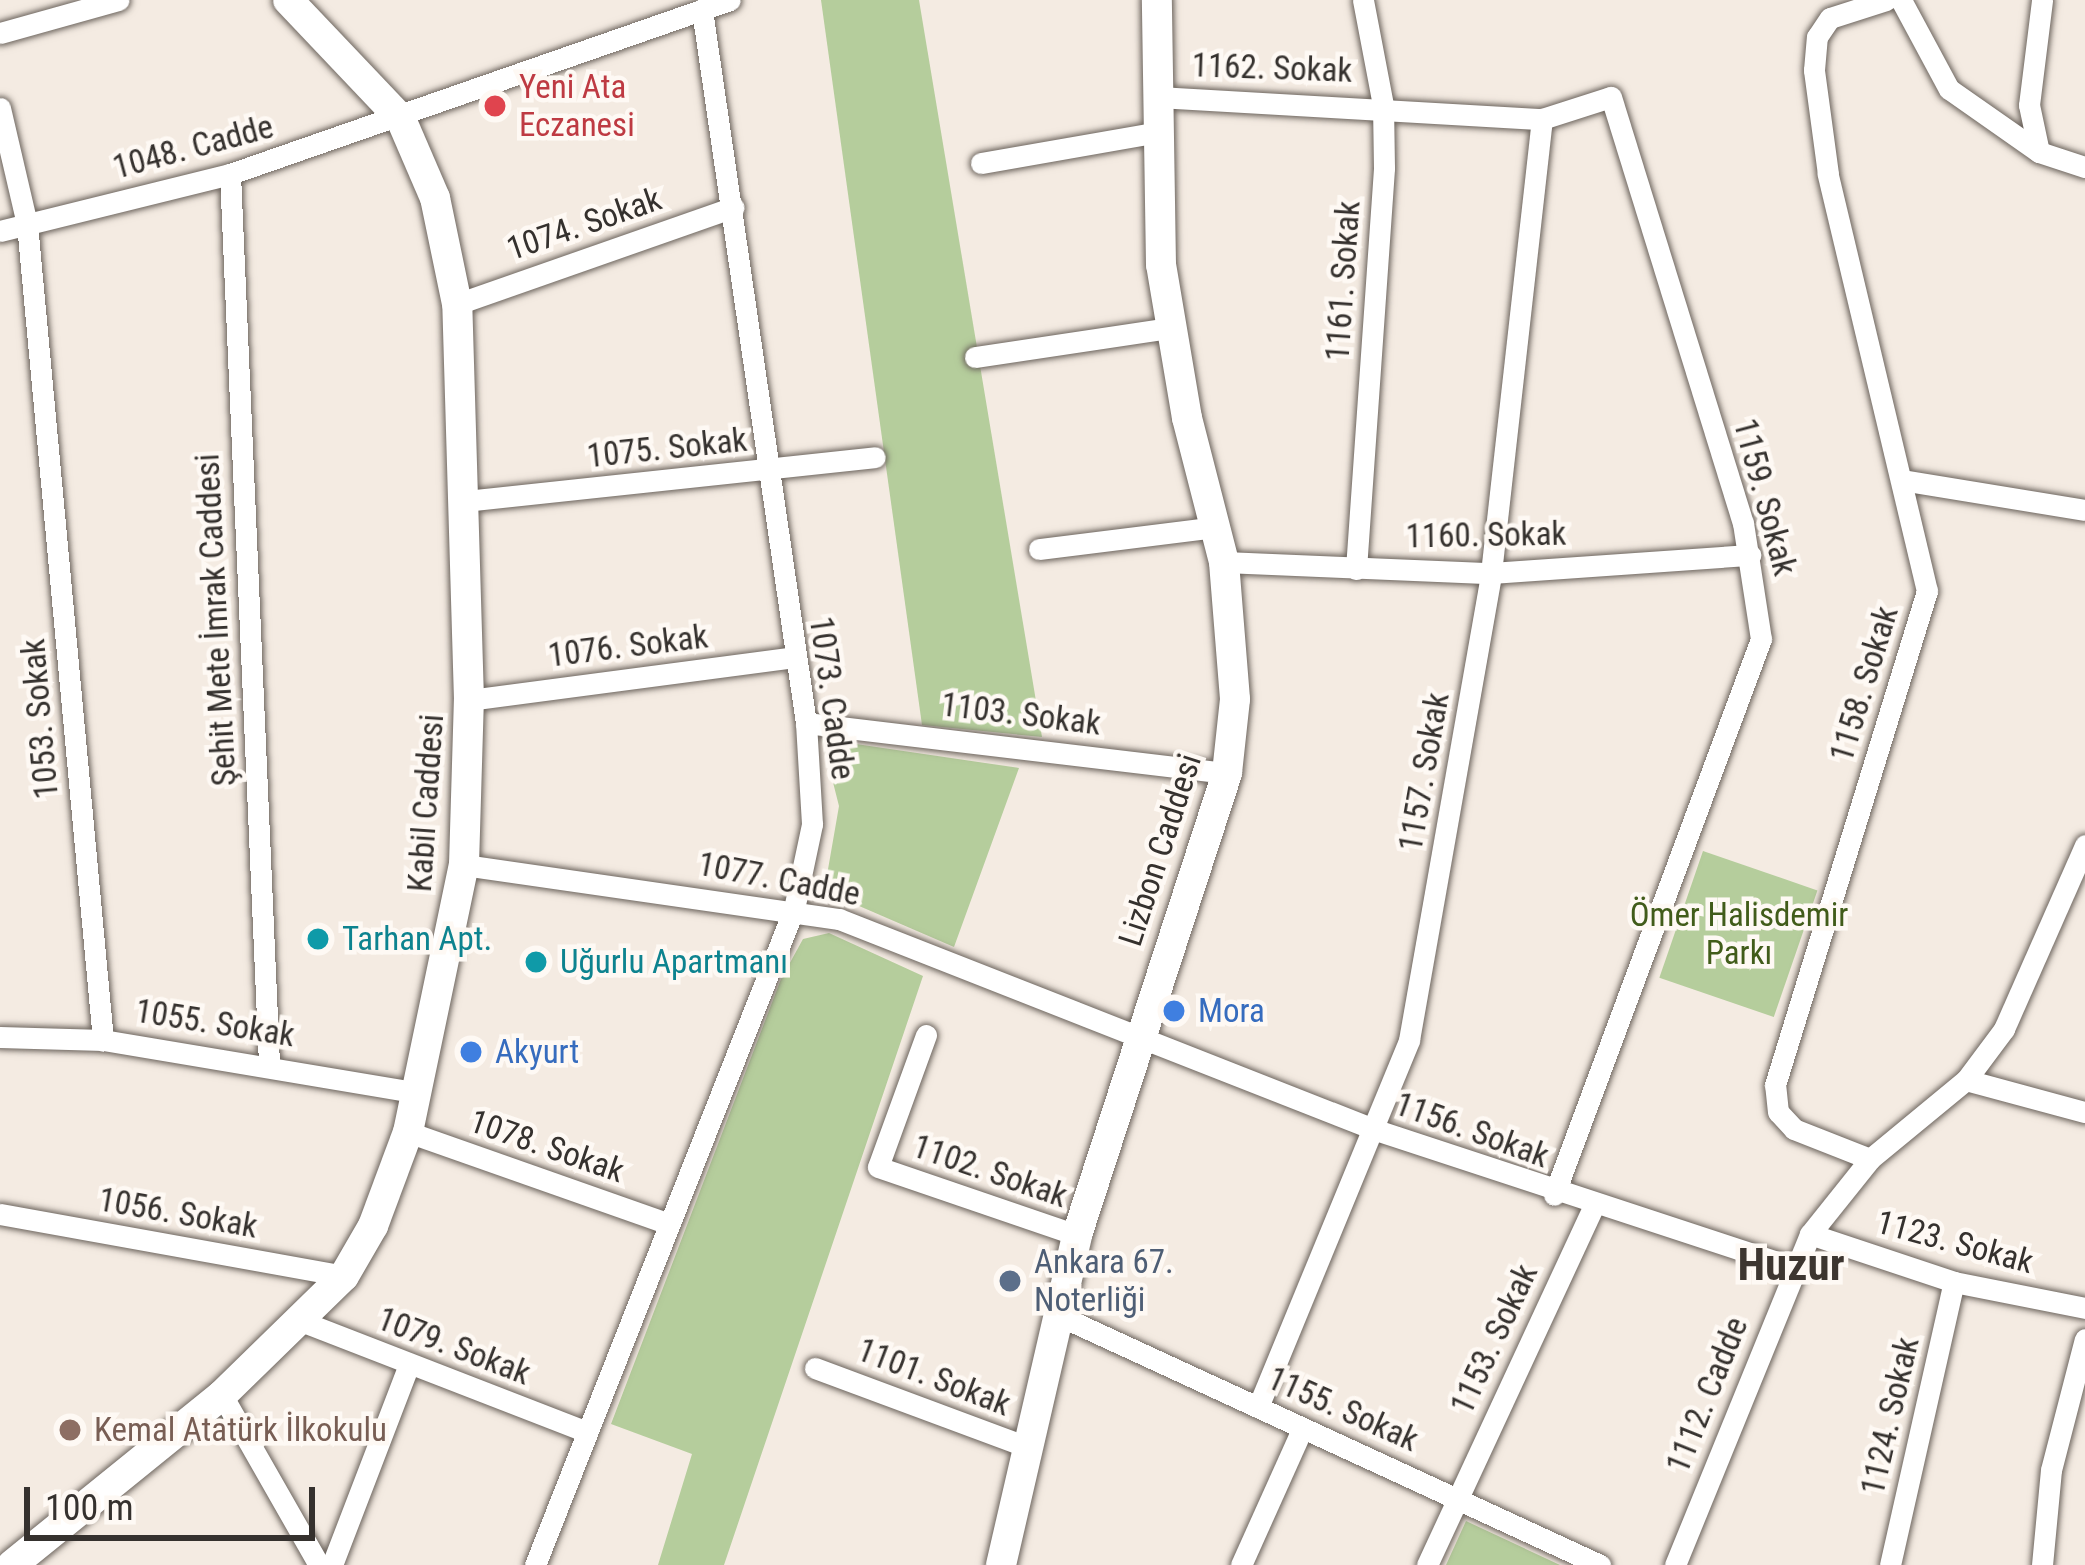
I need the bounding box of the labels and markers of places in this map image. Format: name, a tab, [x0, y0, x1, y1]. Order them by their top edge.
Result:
place label: Yeni Ata Eczanesi	[519, 67, 635, 145]
marker: Yeni Ata Eczanesi	[482, 93, 508, 119]
place label: Tarhan Apt.	[342, 919, 492, 959]
marker: Tarhan Apt.	[305, 926, 331, 952]
place label: Uğurlu Apartmanı	[560, 942, 788, 982]
marker: Uğurlu Apartmanı	[523, 949, 549, 975]
place label: Mora	[1198, 991, 1265, 1031]
marker: Mora	[1161, 998, 1187, 1024]
place label: Akyurt	[495, 1032, 579, 1072]
marker: Akyurt	[458, 1039, 484, 1065]
place label: Ankara 67. Noterliği	[1034, 1242, 1174, 1320]
marker: Ankara 67. Noterliği	[997, 1268, 1023, 1294]
place label: Kemal Atatürk İlkokulu	[94, 1410, 387, 1450]
marker: Kemal Atatürk İlkokulu	[57, 1417, 83, 1443]

